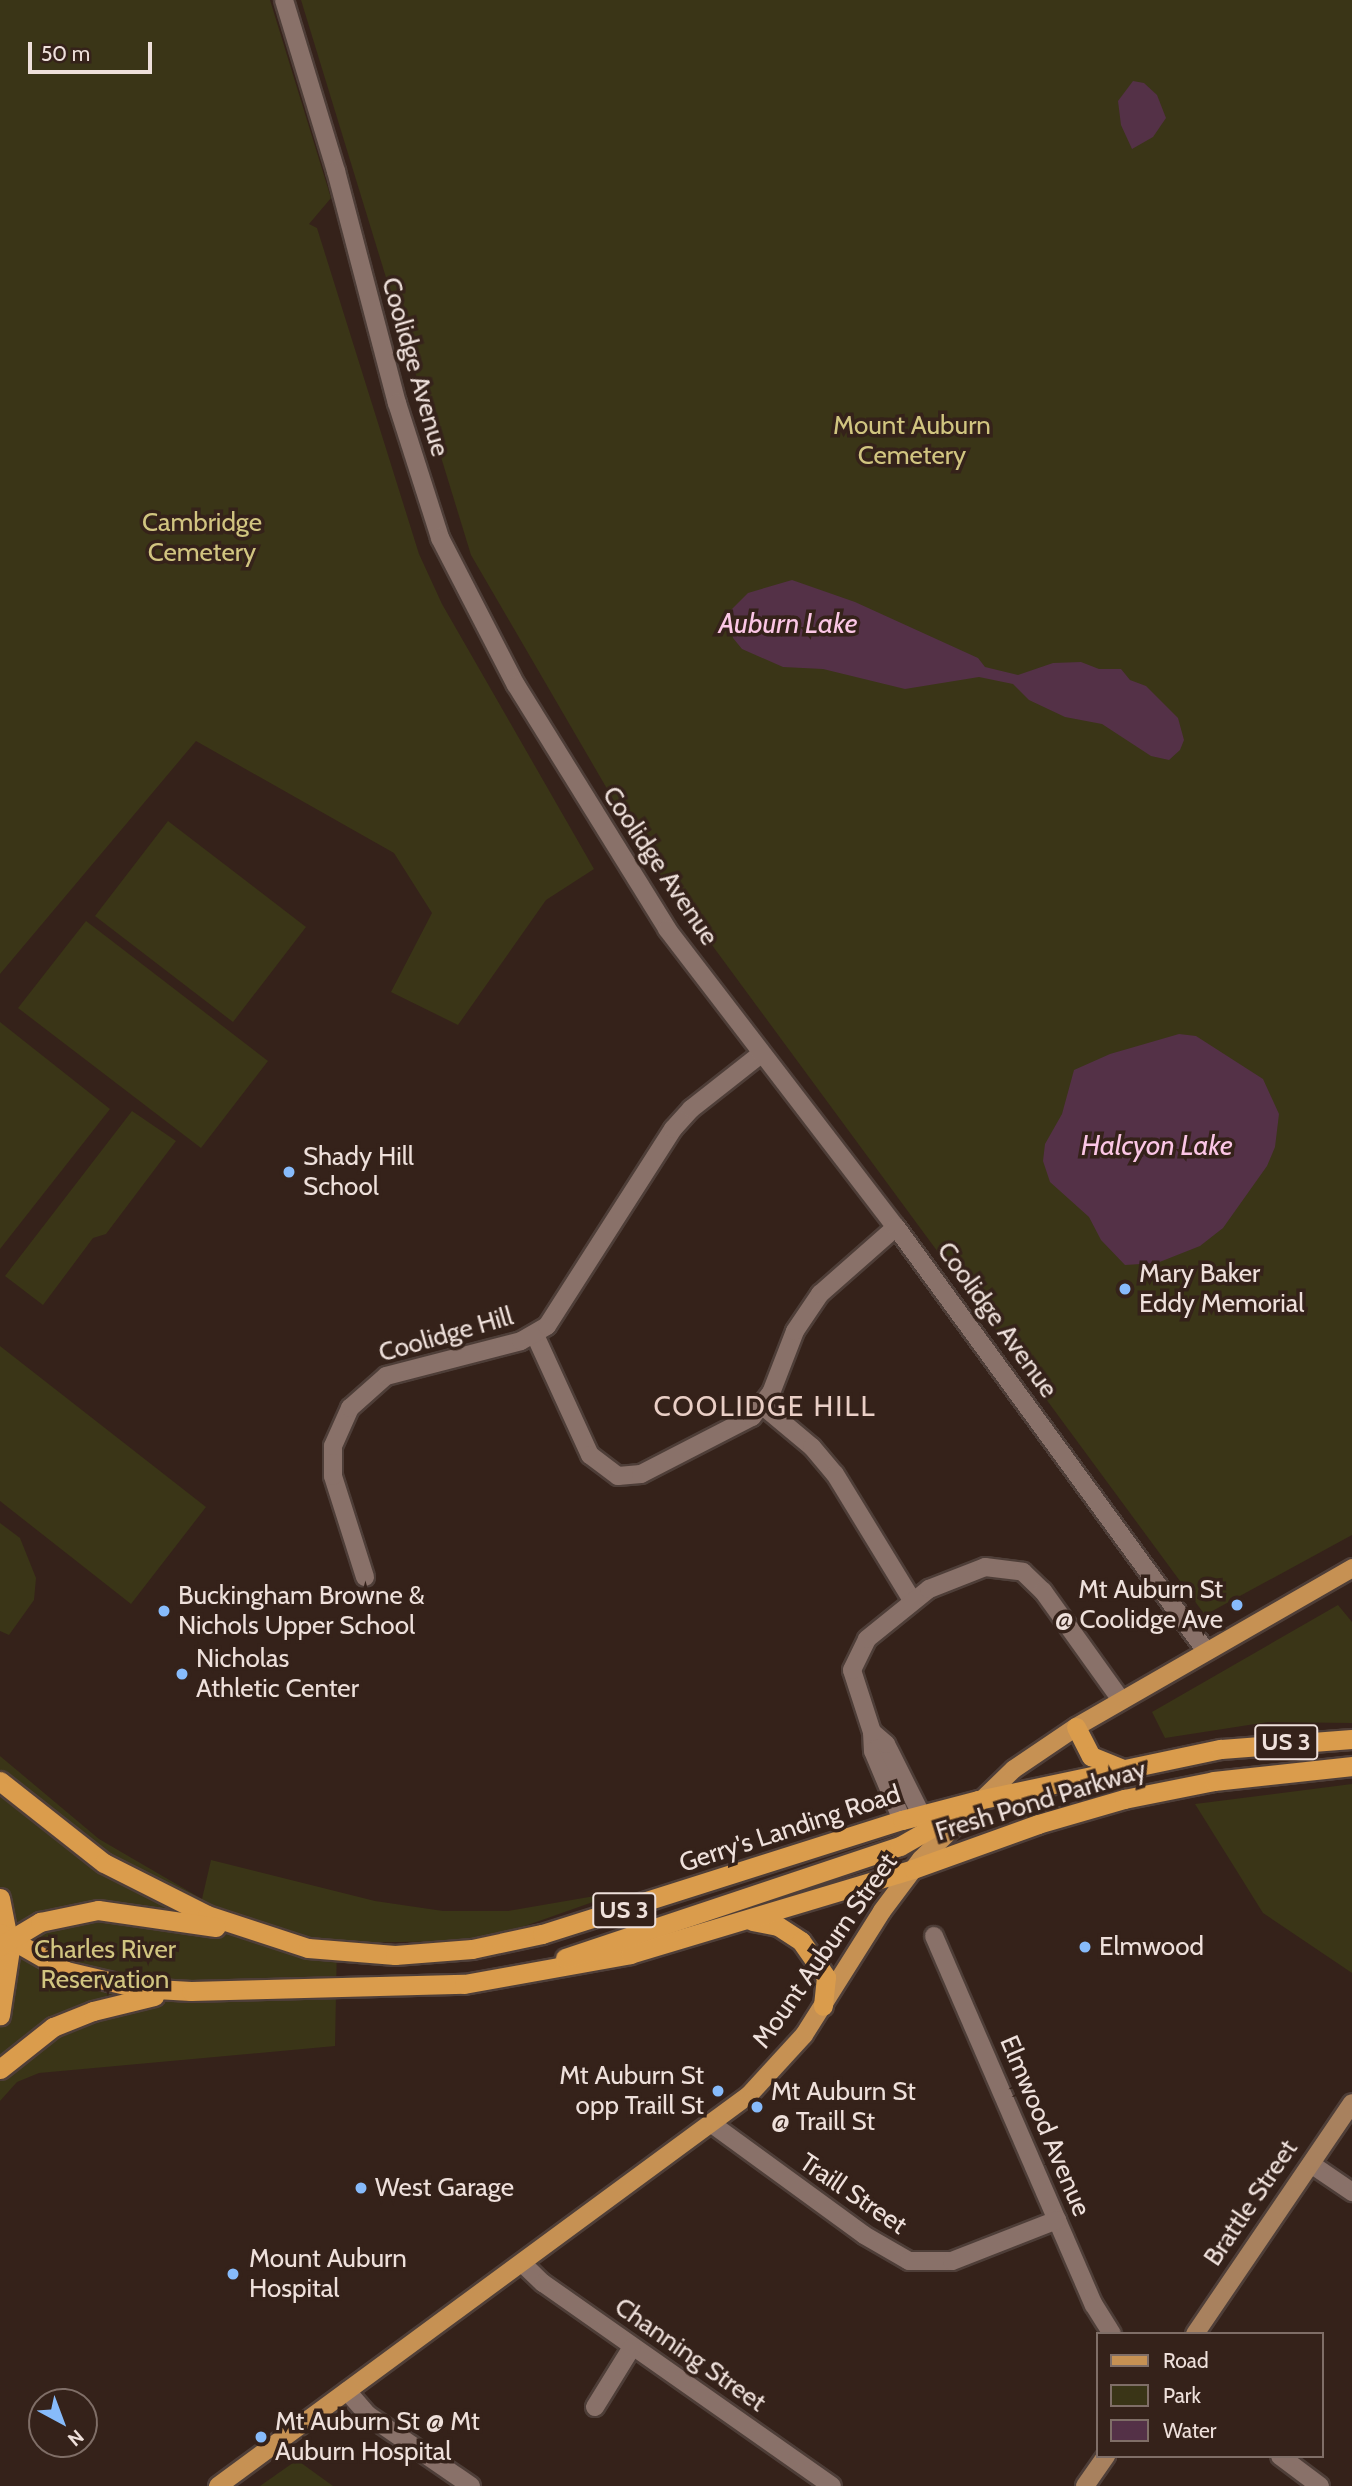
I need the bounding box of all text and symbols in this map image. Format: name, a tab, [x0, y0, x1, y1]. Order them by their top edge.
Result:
scale bar	[32, 28, 156, 72]
text: 50 m	[41, 41, 90, 66]
street label: Coolidge Avenue	[375, 274, 455, 460]
park label: Mount Auburn Cemetery	[833, 410, 991, 472]
park label: Cambridge Cemetery	[142, 507, 262, 568]
water label: Auburn Lake	[718, 606, 858, 640]
street label: Coolidge Avenue	[595, 781, 725, 951]
water label: Halcyon Lake	[1081, 1128, 1233, 1162]
place label: Shady Hill School	[303, 1141, 414, 1202]
marker: Shady Hill School	[281, 1164, 297, 1180]
street label: Coolidge Avenue	[930, 1236, 1064, 1404]
place label: Mary Baker Eddy Memorial	[1139, 1258, 1304, 1320]
marker: Mary Baker Eddy Memorial	[1117, 1281, 1133, 1297]
street label: Coolidge Hill	[375, 1301, 517, 1369]
district label: COOLIDGE HILL	[655, 1389, 875, 1423]
place label: Mt Auburn St @ Coolidge Ave	[1055, 1574, 1223, 1636]
place label: Buckingham Browne & Nichols Upper School	[178, 1580, 425, 1642]
marker: Mt Auburn St @ Coolidge Ave	[1229, 1597, 1245, 1613]
marker: Buckingham Browne & Nichols Upper School	[156, 1603, 172, 1619]
place label: Nicholas Athletic Center	[196, 1643, 359, 1704]
marker: Nicholas Athletic Center	[174, 1666, 190, 1682]
road number: US 3	[1253, 1722, 1319, 1762]
street label: Fresh Pond Parkway	[932, 1754, 1150, 1848]
street label: Gerry's Landing Road	[675, 1779, 905, 1879]
street label: Mount Auburn Street	[746, 1848, 904, 2054]
road number: US 3	[591, 1889, 657, 1930]
place label: Elmwood	[1099, 1931, 1204, 1963]
park label: Charles River Reservation	[34, 1934, 176, 1996]
marker: Elmwood	[1077, 1939, 1093, 1955]
street label: Elmwood Avenue	[993, 2031, 1097, 2221]
place label: Mt Auburn St opp Traill St	[559, 2060, 704, 2122]
place label: Mt Auburn St @ Traill St	[771, 2076, 916, 2138]
marker: Mt Auburn St opp Traill St	[710, 2083, 726, 2099]
marker: Mt Auburn St @ Traill St	[749, 2099, 765, 2115]
street label: Brattle Street	[1197, 2134, 1305, 2272]
street label: Traill Street	[793, 2147, 913, 2241]
place label: West Garage	[375, 2172, 514, 2204]
marker: West Garage	[353, 2180, 369, 2196]
place label: Mount Auburn Hospital	[249, 2243, 407, 2304]
marker: Mount Auburn Hospital	[223, 2264, 243, 2284]
street label: Channing Street	[608, 2291, 772, 2419]
legend	[1096, 2332, 1324, 2458]
text: Road	[1163, 2348, 1209, 2373]
text: Park	[1163, 2383, 1201, 2408]
north arrow	[28, 2388, 98, 2458]
place label: Mt Auburn St @ Mt Auburn Hospital	[275, 2406, 480, 2468]
text: Water	[1163, 2418, 1216, 2443]
text: N	[63, 2425, 88, 2451]
marker: Mt Auburn St @ Mt Auburn Hospital	[253, 2429, 269, 2445]

